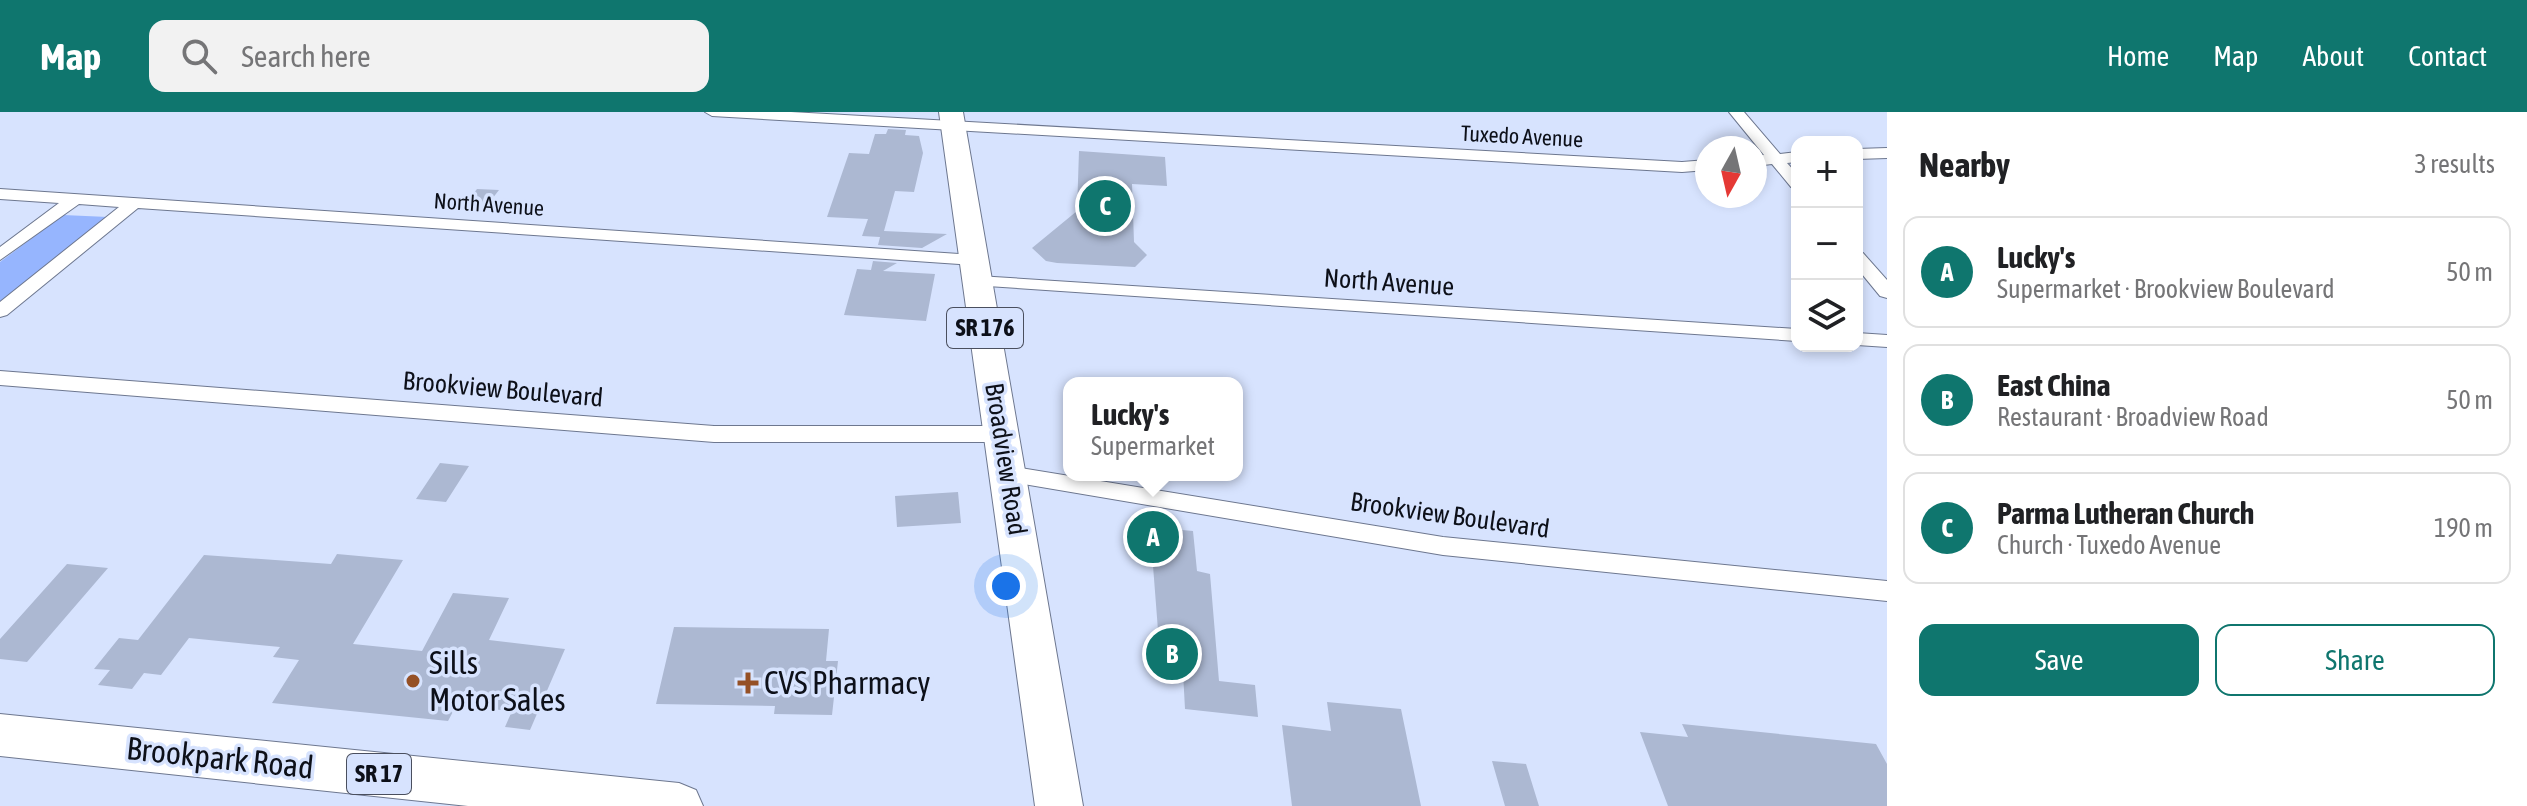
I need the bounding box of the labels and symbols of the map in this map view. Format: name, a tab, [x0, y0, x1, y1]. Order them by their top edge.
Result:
street label: Tuxedo Avenue	[1460, 120, 1584, 152]
north arrow	[1695, 136, 1767, 208]
pin: C	[1079, 176, 1131, 236]
street label: North Avenue	[433, 187, 545, 221]
street label: North Avenue	[1323, 262, 1455, 302]
road number: SR 176	[947, 308, 1023, 348]
street label: Brookview Boulevard	[402, 365, 604, 413]
street label: Broadview Road	[979, 381, 1033, 537]
street label: Brookview Boulevard	[1348, 486, 1552, 544]
pin: A	[1127, 507, 1179, 567]
your location	[986, 566, 1026, 606]
pin: B	[1146, 624, 1198, 684]
place label: Sills Motor Sales	[429, 644, 566, 718]
place label: CVS Pharmacy	[764, 664, 930, 701]
marker: Sills Motor Sales	[404, 672, 422, 690]
marker: CVS Pharmacy	[739, 674, 757, 692]
street label: Brookpark Road	[125, 729, 315, 786]
road number: SR 17	[347, 754, 411, 794]

